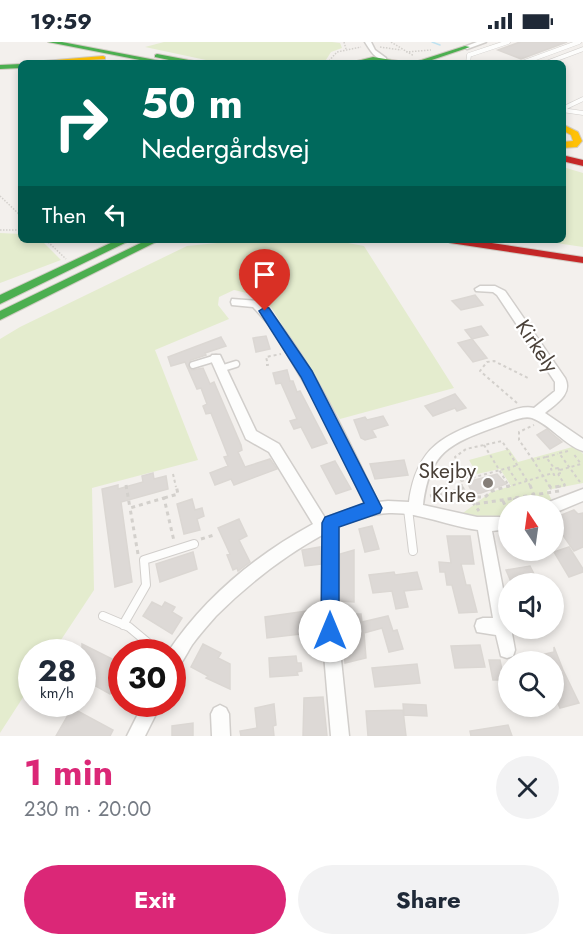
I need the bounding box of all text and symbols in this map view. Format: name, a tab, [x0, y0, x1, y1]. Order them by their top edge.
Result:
text: 19:59	[30, 5, 92, 37]
text: 50 m	[141, 73, 243, 134]
icon: right	[42, 84, 120, 162]
text: Nedergårdsvej	[141, 129, 310, 168]
icon: left	[99, 198, 132, 231]
text: Then	[42, 199, 87, 231]
pin	[239, 249, 290, 311]
icon: arrive	[248, 258, 281, 291]
street label: Kirkely	[508, 313, 566, 379]
place label: Skejby Kirke	[419, 456, 477, 510]
marker: Skejby Kirke	[481, 476, 495, 490]
north arrow	[498, 495, 564, 561]
map controls	[498, 495, 564, 717]
button: sound	[498, 573, 564, 639]
position arrow	[298, 599, 362, 663]
speed limit sign: 30	[108, 639, 186, 717]
text: 28	[38, 649, 76, 692]
button: search	[498, 651, 564, 717]
text: km/h	[40, 682, 74, 704]
text: 1 min	[24, 746, 113, 798]
button: close	[496, 756, 559, 819]
text: 230 m · 20:00	[24, 795, 151, 824]
button: Exit	[24, 865, 286, 934]
button: Share	[298, 865, 559, 934]

